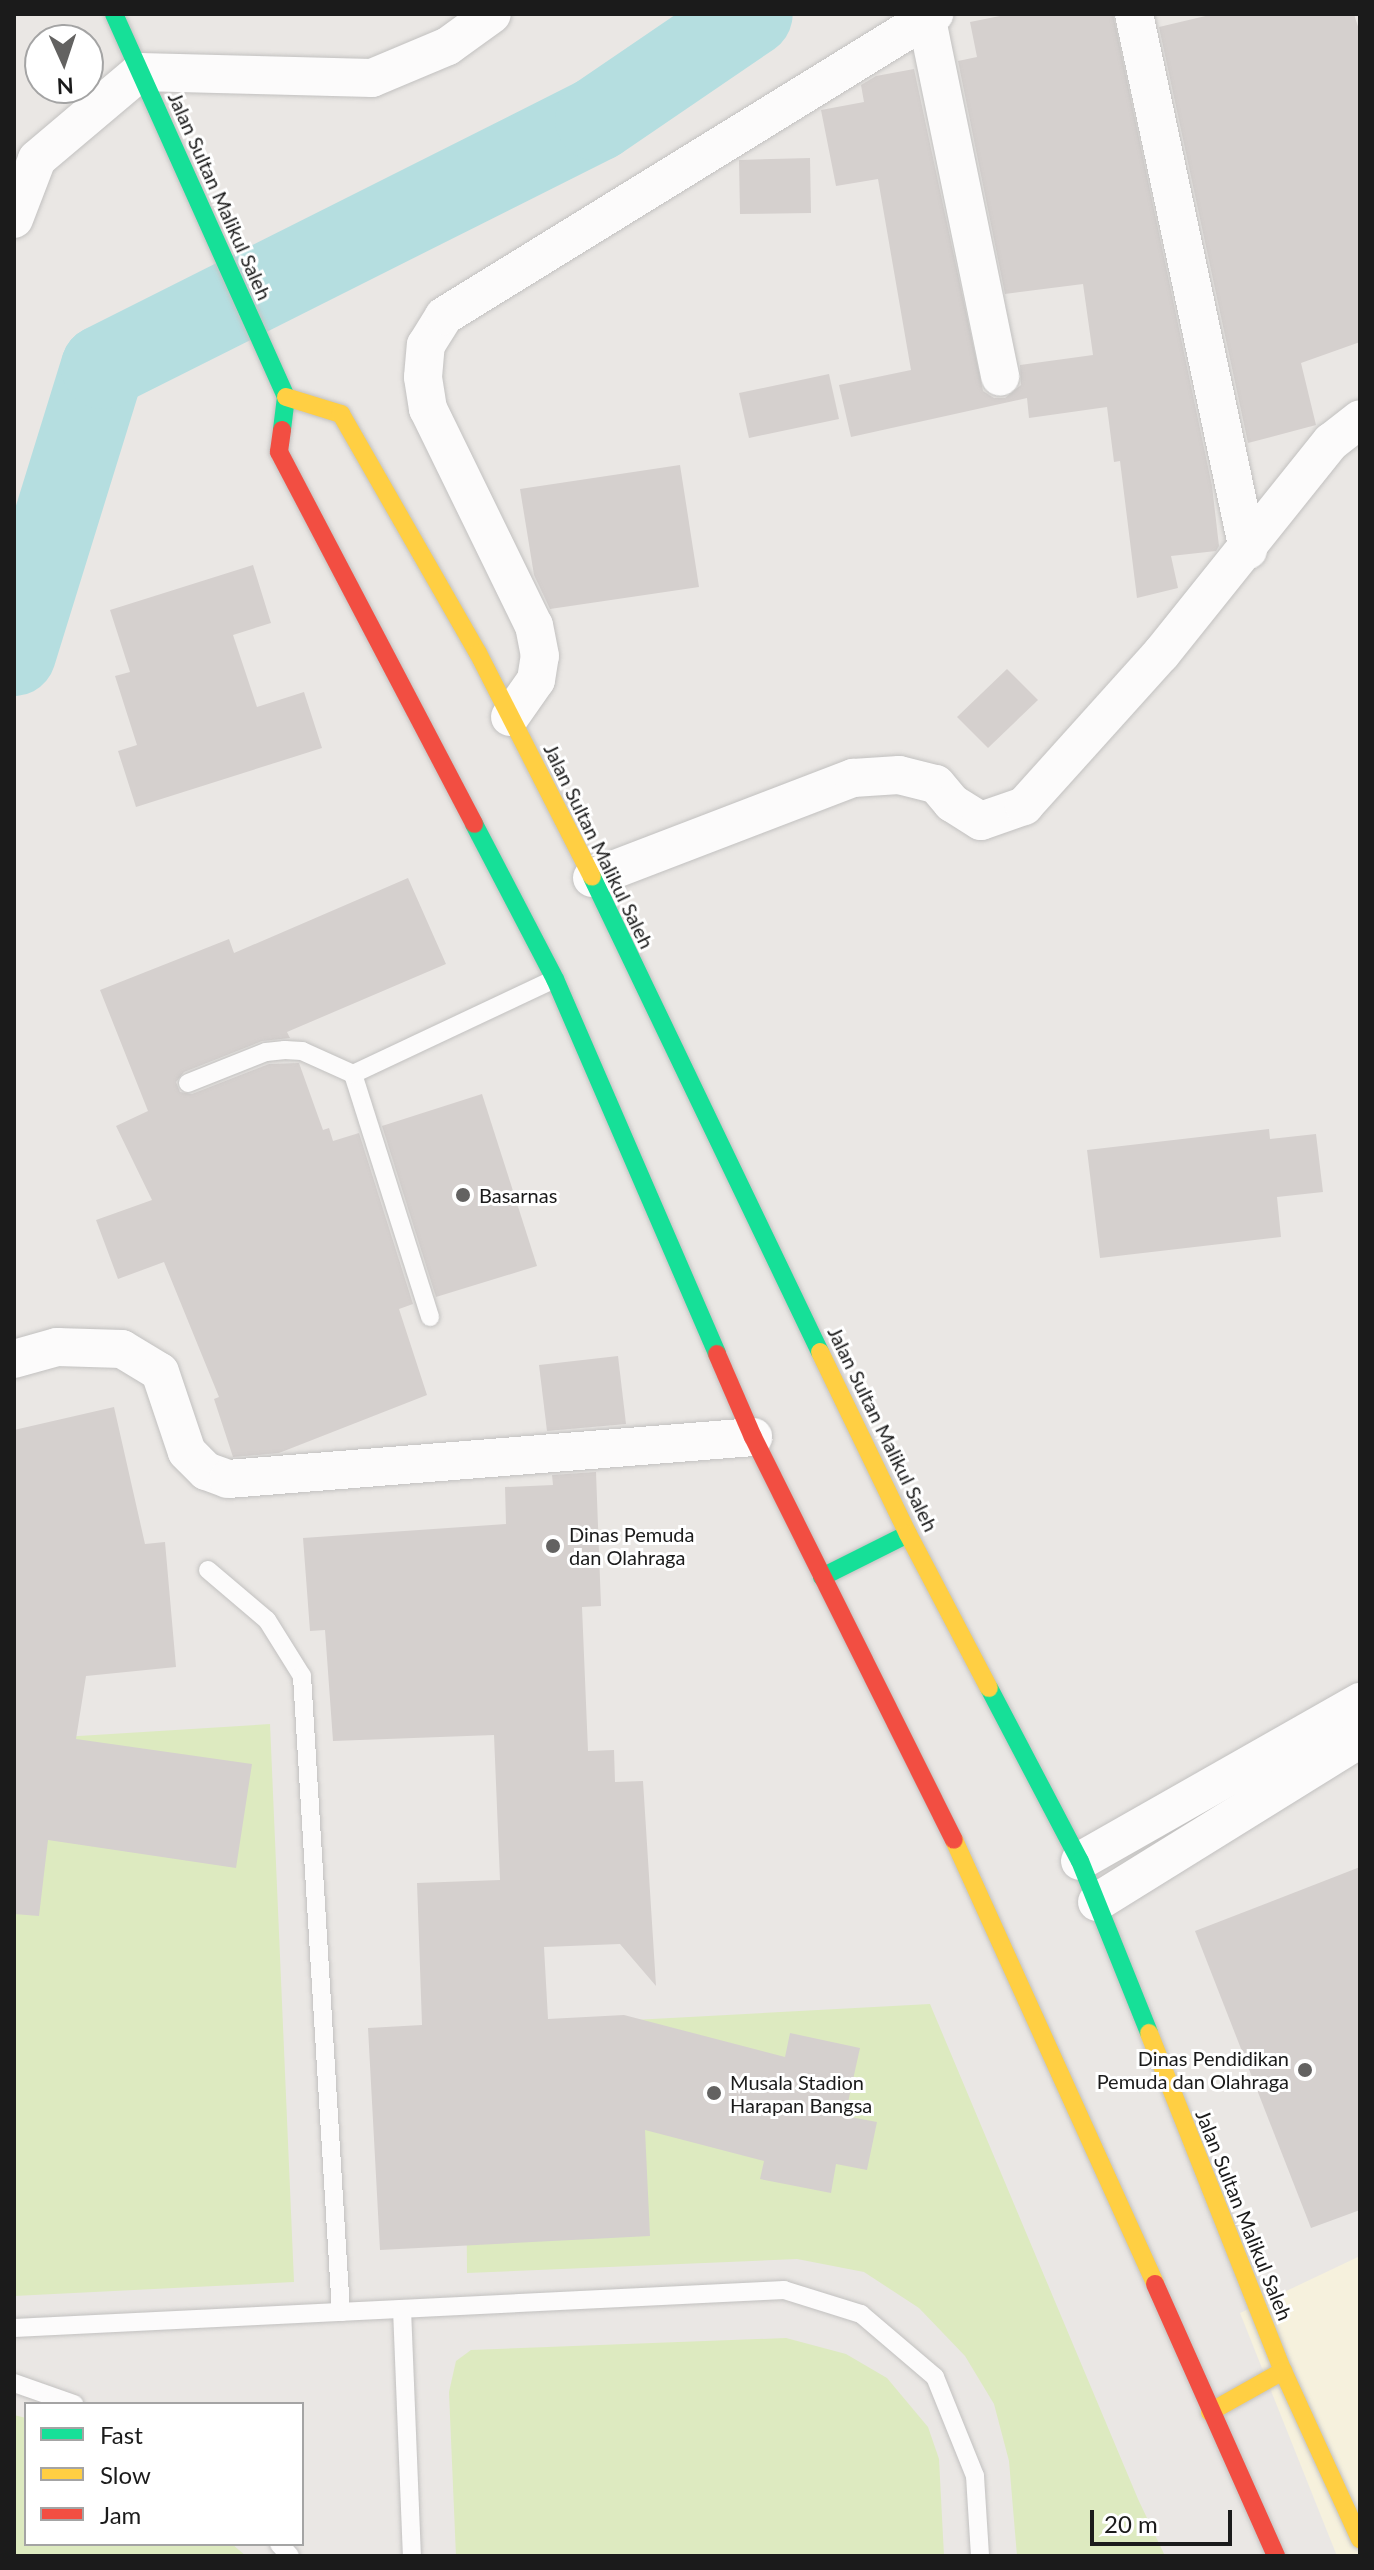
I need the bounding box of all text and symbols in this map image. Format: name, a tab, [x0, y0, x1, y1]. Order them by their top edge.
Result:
north arrow	[24, 24, 104, 104]
text: N	[56, 73, 74, 100]
street label: Jalan Sultan Malikul Saleh	[163, 88, 277, 304]
street label: Jalan Sultan Malikul Saleh	[539, 740, 659, 952]
place label: Basarnas	[479, 1183, 557, 1207]
marker: Basarnas	[454, 1186, 472, 1204]
street label: Jalan Sultan Malikul Saleh	[823, 1323, 943, 1535]
place label: Dinas Pemuda dan Olahraga	[569, 1522, 694, 1569]
marker: Dinas Pemuda dan Olahraga	[544, 1537, 562, 1555]
place label: Dinas Pendidikan Pemuda dan Olahraga	[1097, 2046, 1289, 2093]
marker: Dinas Pendidikan Pemuda dan Olahraga	[1296, 2061, 1314, 2079]
place label: Musala Stadion Harapan Bangsa	[730, 2070, 872, 2117]
marker: Musala Stadion Harapan Bangsa	[705, 2084, 723, 2102]
street label: Jalan Sultan Malikul Saleh	[1191, 2106, 1297, 2324]
legend	[24, 2402, 304, 2546]
text: Fast	[100, 2420, 143, 2449]
text: Slow	[100, 2460, 151, 2489]
scale bar	[1094, 2494, 1236, 2544]
text: Jam	[100, 2500, 141, 2529]
text: 20 m	[1104, 2509, 1158, 2538]

